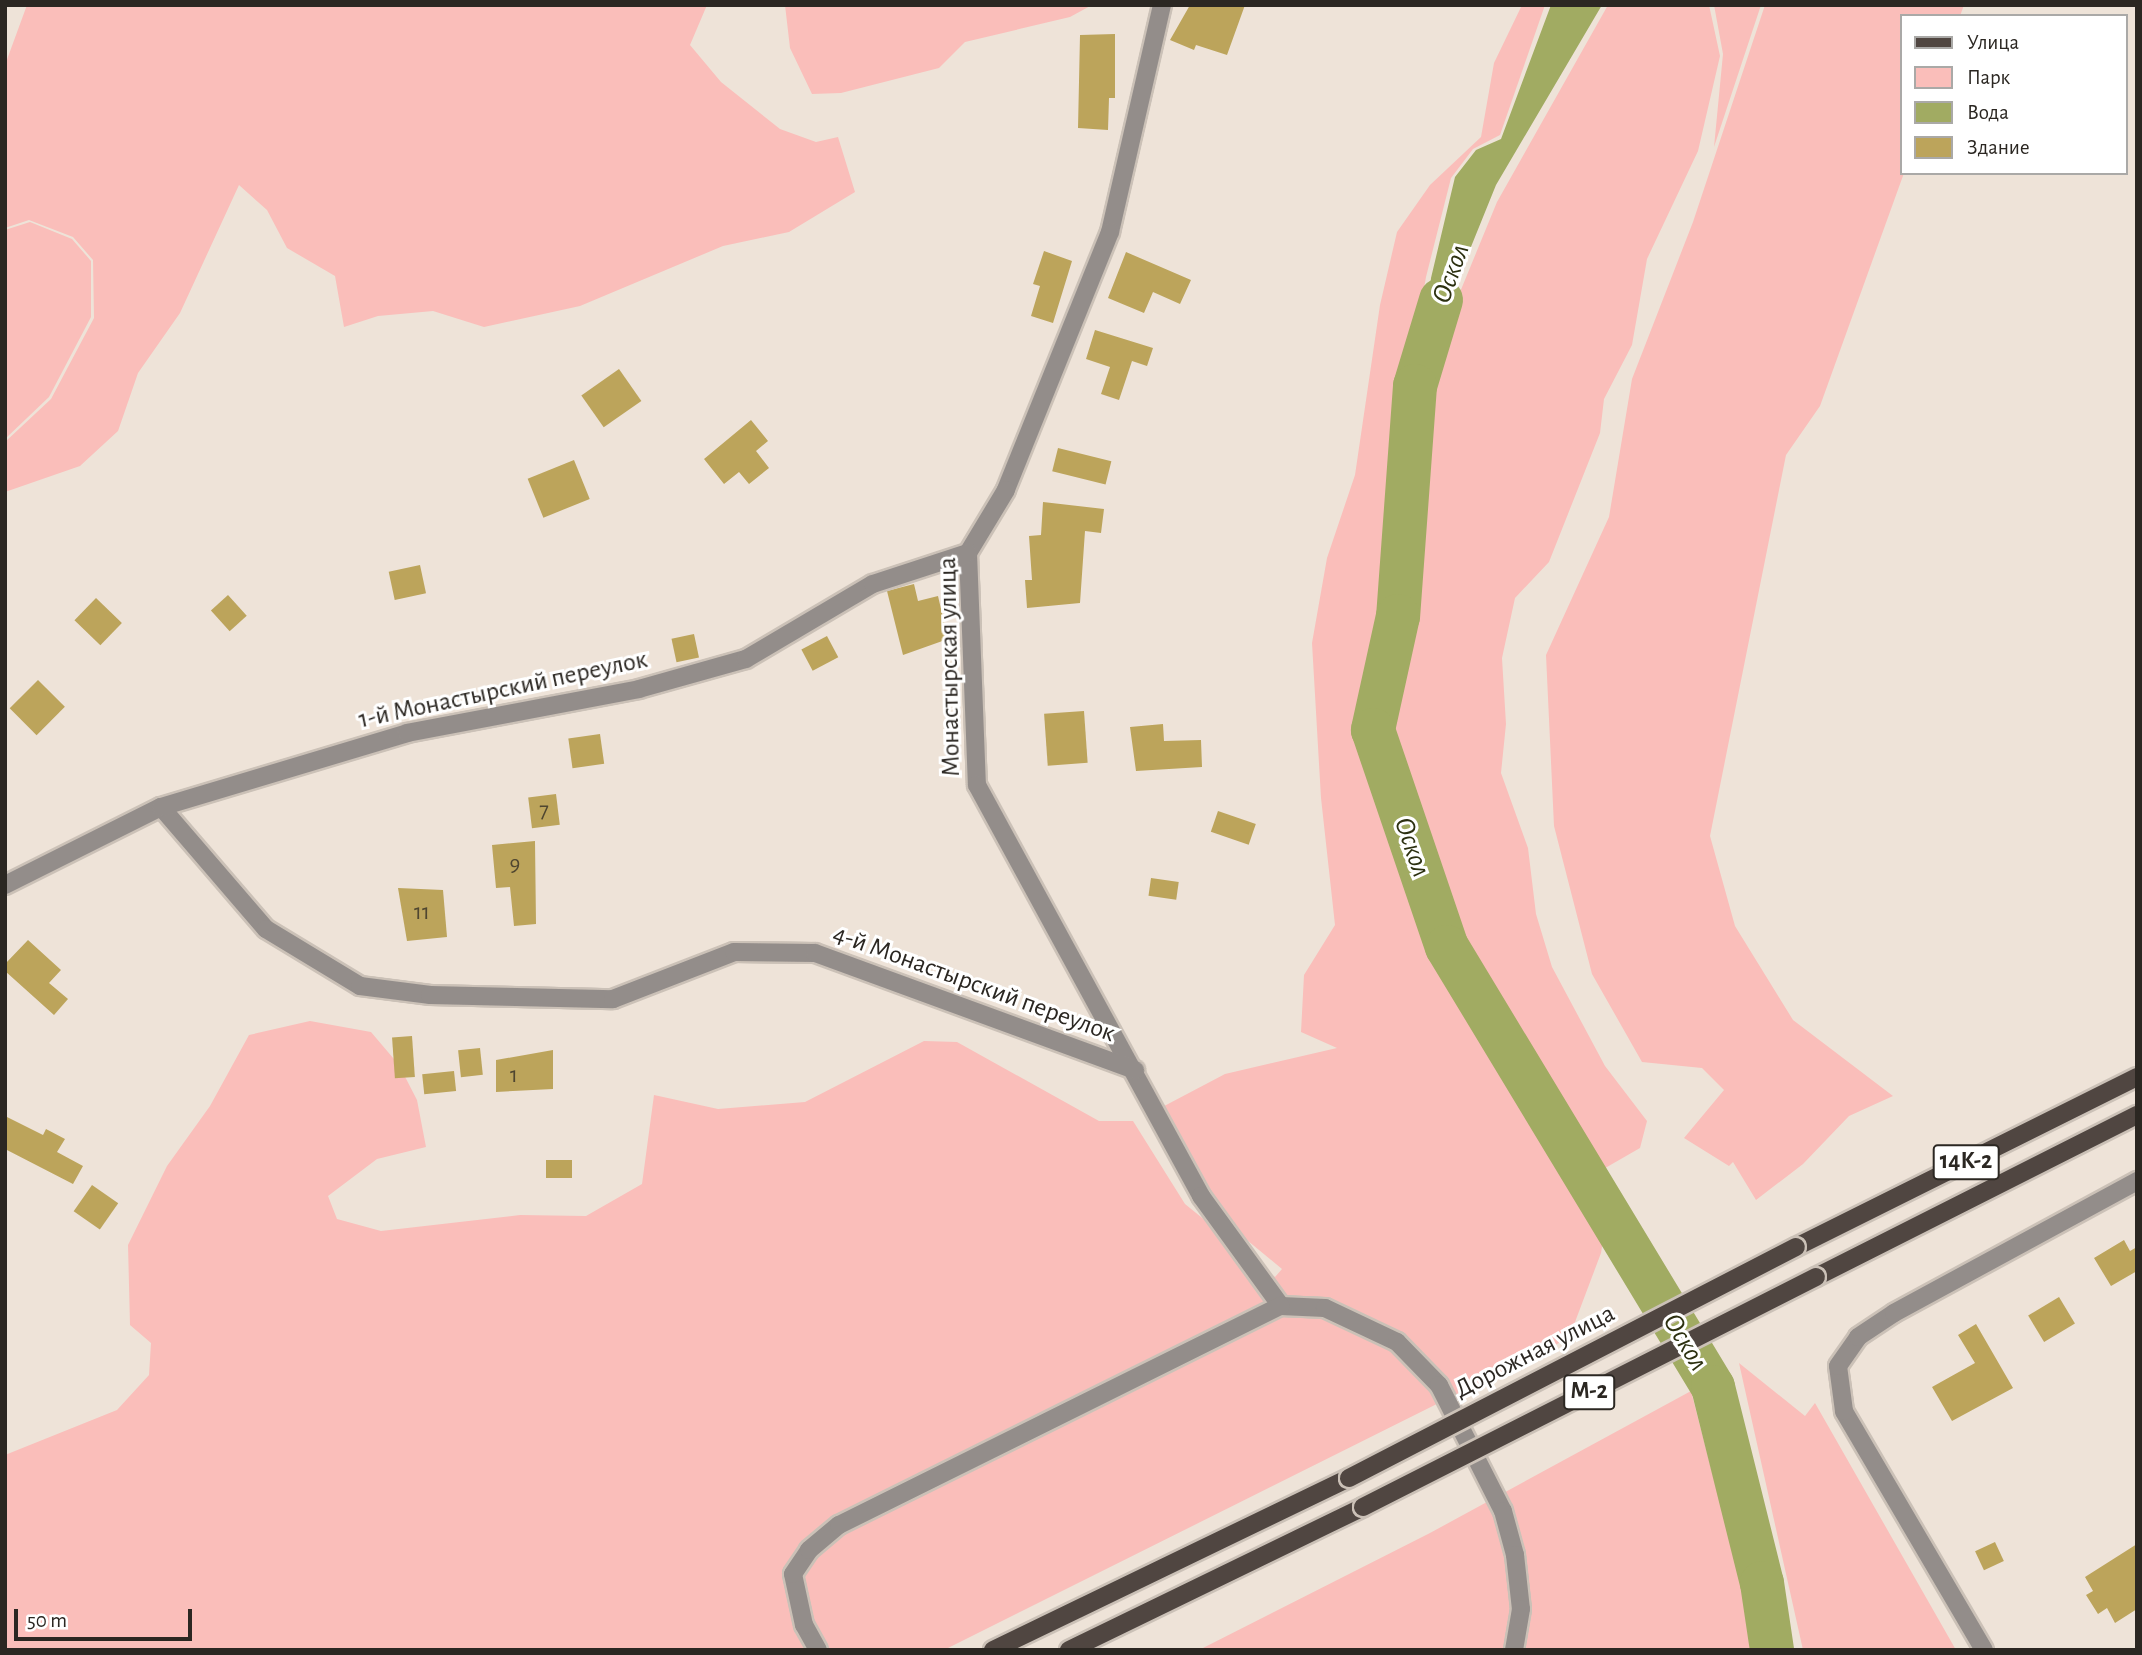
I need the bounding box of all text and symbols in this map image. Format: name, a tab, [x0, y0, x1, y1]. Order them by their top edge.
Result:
legend	[1900, 14, 2128, 175]
text: Улица	[1967, 32, 2019, 53]
text: Парк	[1967, 67, 2010, 88]
text: Вода	[1967, 102, 2009, 123]
text: Здание	[1967, 137, 2030, 158]
water label: Оскол	[1425, 240, 1477, 308]
street label: Монастырская улица	[932, 557, 968, 777]
street label: 1-й Монастырский переулок	[356, 644, 650, 736]
house number: 7	[539, 797, 549, 825]
water label: Оскол	[1386, 813, 1438, 881]
house number: 9	[510, 851, 520, 879]
house number: 11	[414, 899, 430, 927]
street label: 4-й Монастырский переулок	[829, 918, 1119, 1050]
house number: 1	[510, 1062, 518, 1090]
road number: 14К-2	[1931, 1142, 2001, 1182]
street label: Дорожная улица	[1450, 1298, 1620, 1406]
water label: Оскол	[1655, 1307, 1715, 1377]
road number: М-2	[1563, 1372, 1615, 1412]
scale bar	[18, 1596, 196, 1640]
text: 50 m	[27, 1610, 67, 1631]

